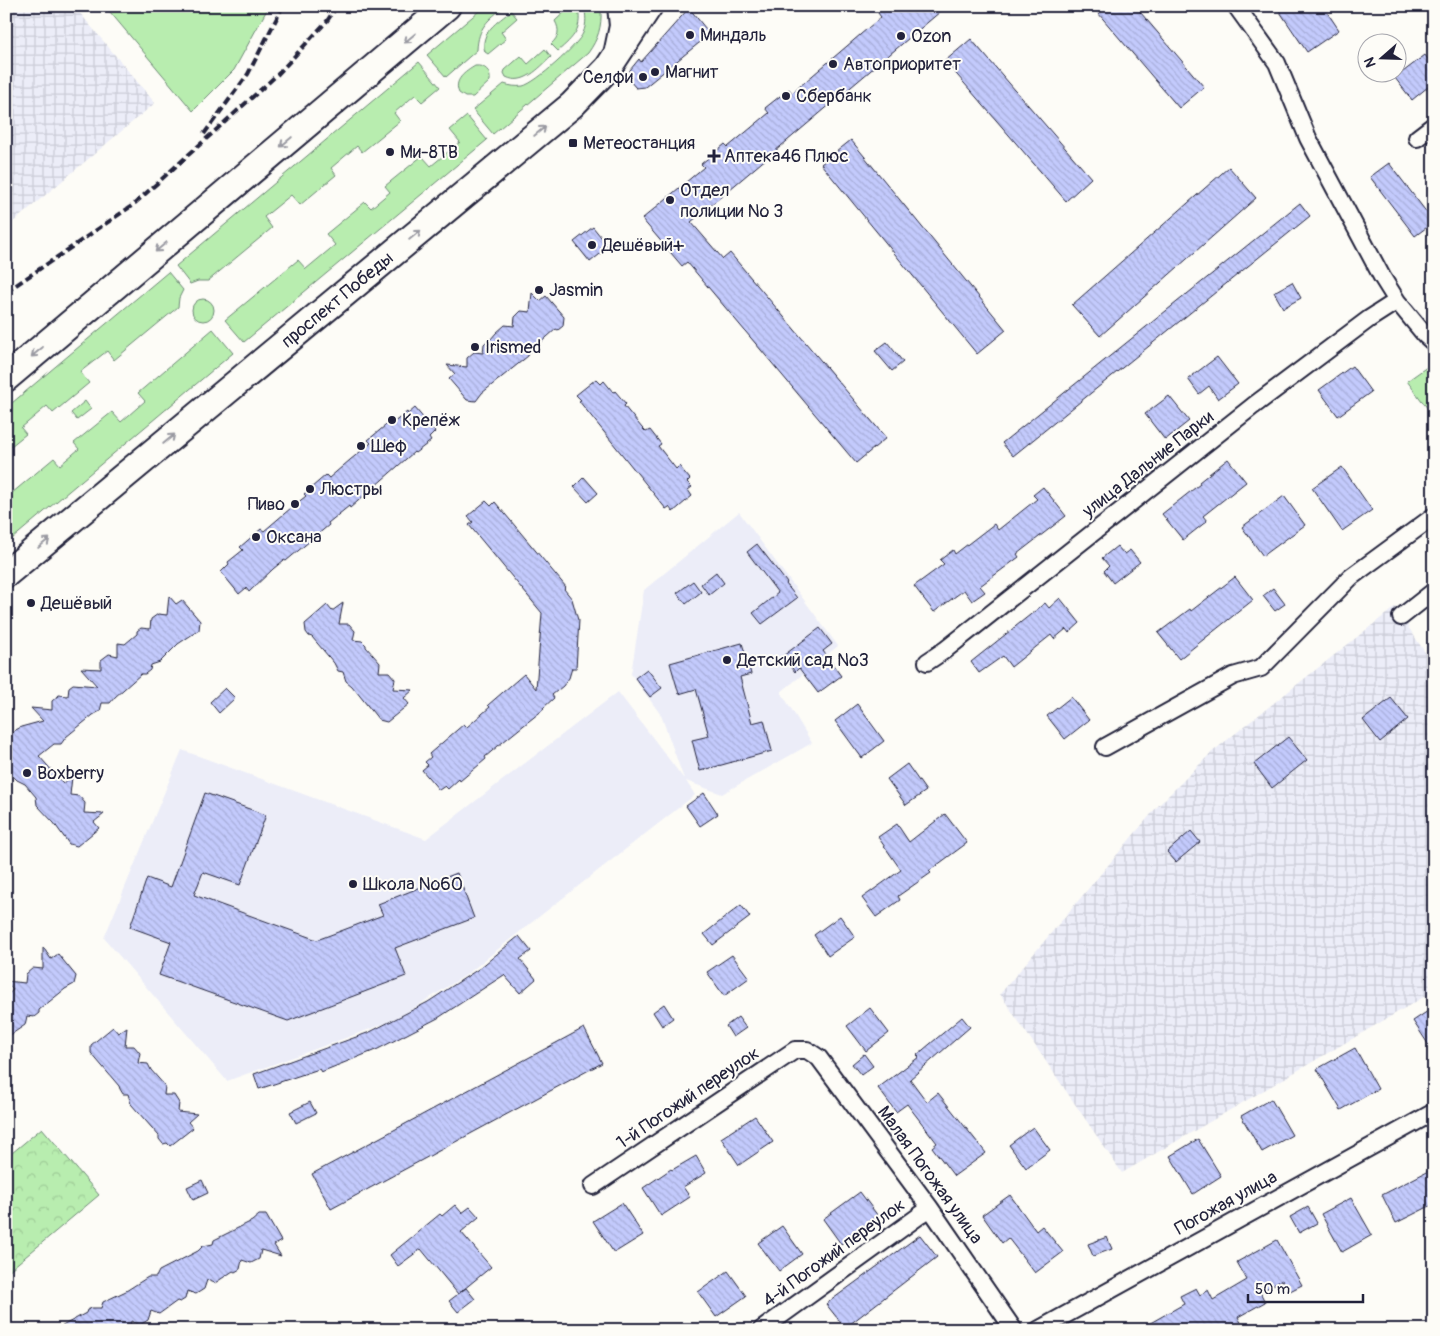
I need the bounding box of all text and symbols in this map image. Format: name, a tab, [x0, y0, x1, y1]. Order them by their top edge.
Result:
place label: Миндаль	[700, 24, 767, 47]
place label: Ozon	[911, 25, 951, 48]
marker: Миндаль	[684, 29, 696, 41]
marker: Ozon	[895, 30, 907, 42]
one-way arrow	[404, 32, 417, 43]
north arrow	[1358, 32, 1408, 82]
place label: Автоприоритет	[843, 53, 961, 76]
text: N	[1361, 55, 1380, 70]
marker: Автоприоритет	[827, 58, 839, 70]
place label: Магнит	[665, 61, 718, 84]
place label: Селфи	[583, 66, 633, 89]
marker: Магнит	[649, 66, 661, 78]
marker: Селфи	[637, 71, 649, 83]
place label: Сбербанк	[796, 85, 872, 108]
marker: Сбербанк	[780, 90, 792, 102]
one-way arrow	[534, 126, 547, 137]
place label: Метеостанция	[583, 132, 695, 155]
one-way arrow	[279, 137, 292, 148]
marker: Метеостанция	[567, 137, 579, 149]
place label: Ми-8ТВ	[400, 141, 458, 164]
place label: Аптека46 Плюс	[724, 145, 849, 168]
marker: Ми-8ТВ	[384, 146, 396, 158]
marker: Аптека46 Плюс	[708, 150, 720, 162]
place label: Отдел полиции № 3	[680, 179, 783, 223]
marker: Отдел полиции № 3	[664, 194, 676, 206]
one-way arrow	[408, 229, 421, 240]
place label: Дешёвый+	[601, 234, 684, 257]
marker: Дешёвый+	[586, 239, 598, 251]
one-way arrow	[155, 241, 168, 253]
street label: проспект Победы	[276, 246, 398, 353]
place label: Jasmin	[549, 279, 603, 302]
marker: Jasmin	[533, 284, 545, 296]
place label: Irismed	[485, 336, 541, 359]
marker: Irismed	[469, 341, 481, 353]
one-way arrow	[31, 346, 44, 357]
street label: улица Дальние Парки	[1077, 406, 1218, 523]
place label: Крепёж	[402, 409, 461, 432]
marker: Крепёж	[386, 414, 398, 426]
one-way arrow	[162, 433, 175, 444]
place label: Шеф	[371, 435, 407, 458]
marker: Шеф	[355, 440, 367, 452]
place label: Люстры	[319, 478, 383, 501]
marker: Люстры	[304, 483, 316, 495]
place label: Пиво	[248, 493, 285, 516]
marker: Пиво	[289, 498, 301, 510]
place label: Оксана	[266, 526, 322, 549]
marker: Оксана	[250, 531, 262, 543]
one-way arrow	[37, 537, 50, 548]
place label: Дешёвый	[40, 592, 112, 615]
marker: Дешёвый	[25, 597, 37, 609]
place label: Детский сад №3	[736, 649, 869, 672]
marker: Детский сад №3	[721, 654, 733, 666]
place label: Boxberry	[37, 762, 104, 785]
marker: Boxberry	[21, 767, 33, 779]
place label: Школа №60	[363, 873, 463, 896]
marker: Школа №60	[347, 878, 359, 890]
street label: 1-й Погожий переулок	[612, 1042, 764, 1154]
street label: Малая Погожая улица	[872, 1102, 988, 1248]
street label: Погожая улица	[1171, 1165, 1281, 1241]
street label: 4-й Погожий переулок	[758, 1194, 910, 1312]
scale bar	[1248, 1271, 1362, 1303]
text: 50 m	[1255, 1280, 1290, 1299]

